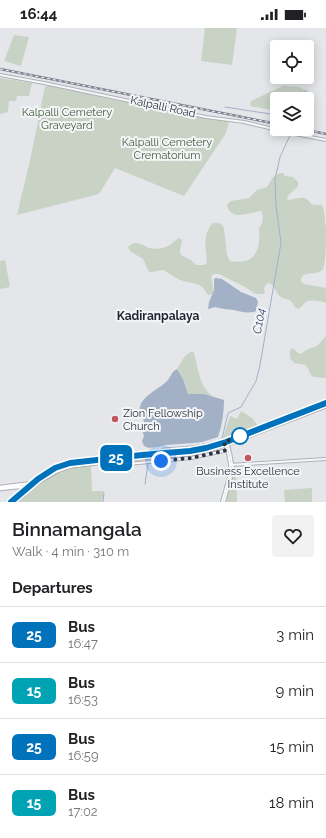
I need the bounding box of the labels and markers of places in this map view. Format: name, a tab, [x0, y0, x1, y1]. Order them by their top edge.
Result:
place label: Zion Fellowship Church	[123, 407, 203, 433]
marker: Zion Fellowship Church	[110, 414, 120, 424]
unlabelled marker	[231, 427, 249, 445]
marker: Business Excellence Institute	[243, 453, 253, 463]
place label: Business Excellence Institute	[196, 465, 300, 491]

